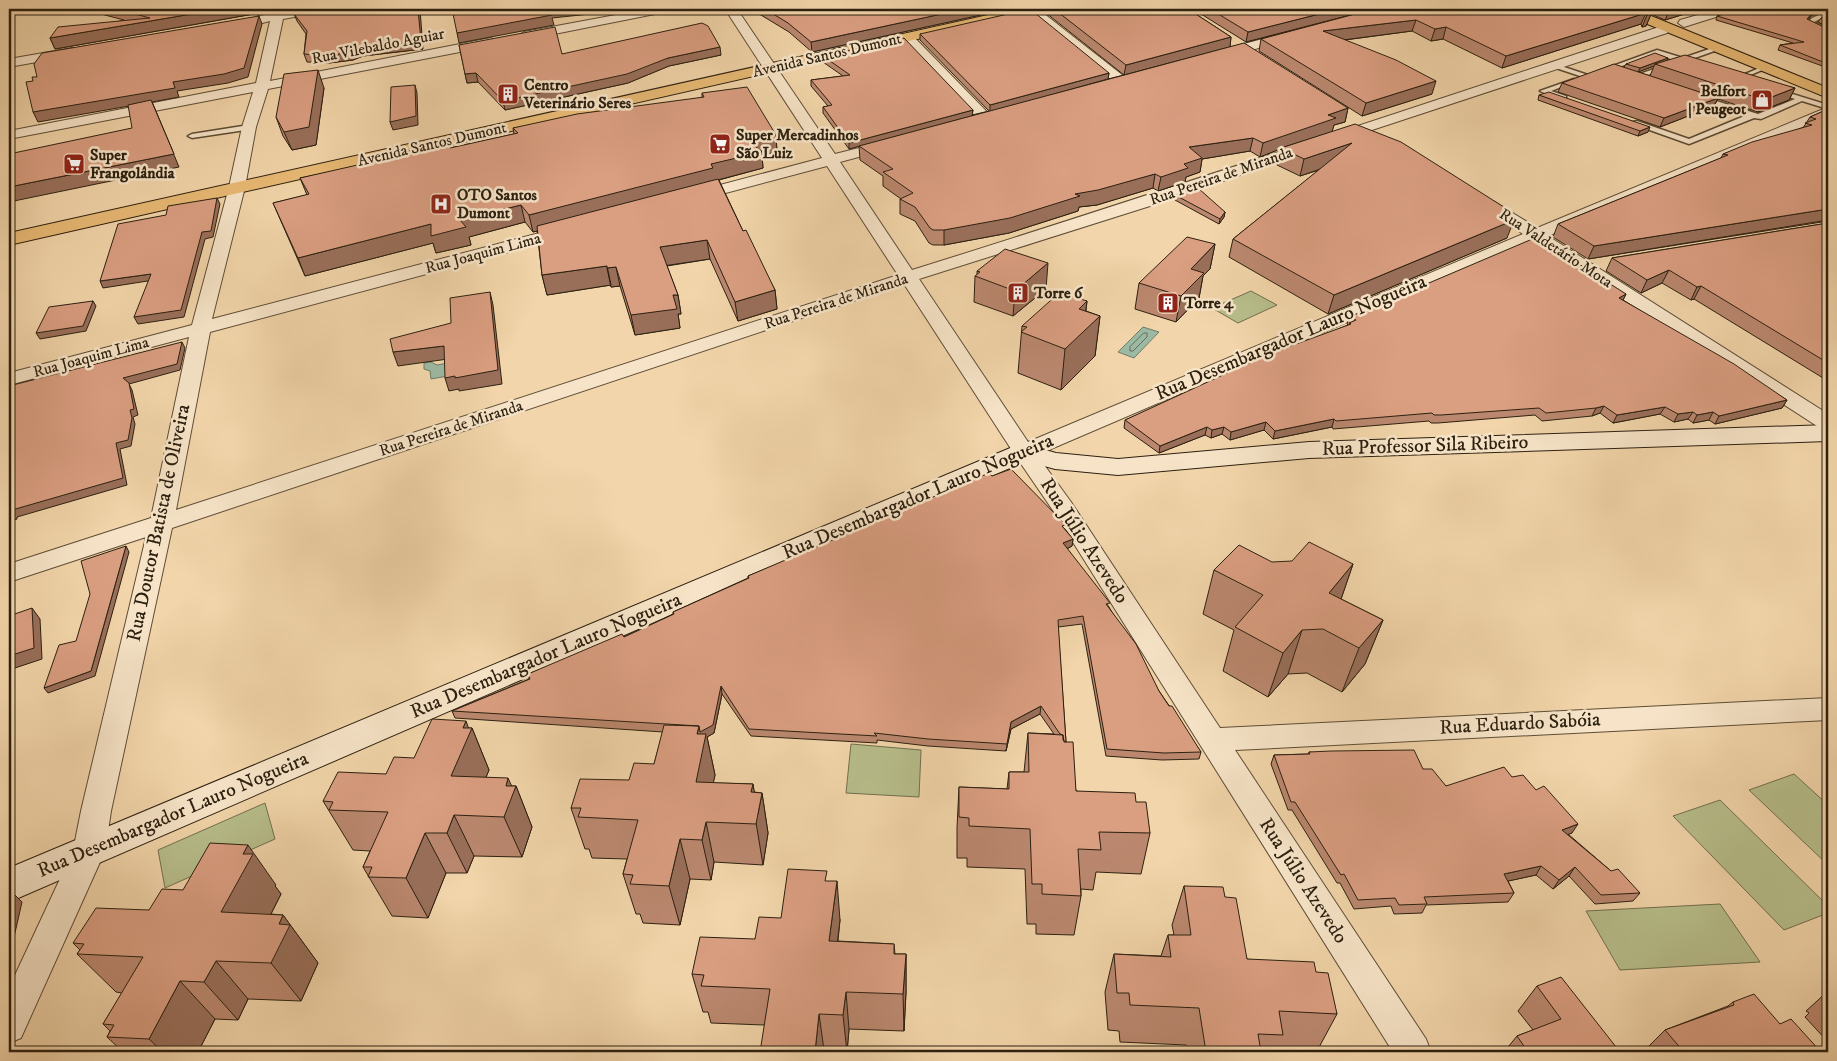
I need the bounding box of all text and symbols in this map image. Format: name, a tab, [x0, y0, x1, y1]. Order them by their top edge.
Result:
street label: Rua Vilebaldo Aguiar	[310, 23, 446, 69]
street label: Avenida Santos Dumont	[751, 28, 903, 82]
place label: Centro Veterinário Seres	[523, 75, 632, 113]
place label: Belfort | Peugeot	[1688, 81, 1747, 119]
building icon: Centro Veterinário Seres	[496, 82, 520, 106]
shop icon: Belfort | Peugeot	[1750, 88, 1774, 112]
street label: Avenida Santos Dumont	[356, 117, 508, 171]
place label: Super Mercadinhos São Luiz	[736, 125, 859, 163]
supermarket icon: Super Mercadinhos São Luiz	[708, 132, 732, 156]
street label: Rua Pereira de Miranda	[1147, 142, 1295, 210]
place label: Super Frangolândia	[90, 145, 176, 183]
supermarket icon: Super Frangolândia	[62, 152, 86, 176]
place label: OTO Santos Dumont	[457, 185, 538, 223]
hospital icon: OTO Santos Dumont	[429, 192, 453, 216]
street label: Rua Valdetário Mota	[1496, 204, 1617, 292]
street label: Rua Joaquim Lima	[423, 228, 543, 278]
street label: Rua Pereira de Miranda	[762, 268, 911, 334]
street label: Rua Desembargador Lauro Nogueira	[1152, 269, 1431, 407]
building icon: Torre 6	[1006, 281, 1030, 305]
place label: Torre 6	[1033, 283, 1084, 303]
building icon: Torre 4	[1156, 291, 1180, 315]
place label: Torre 4	[1183, 293, 1234, 313]
street label: Rua Joaquim Lima	[31, 332, 151, 382]
street label: Rua Pereira de Miranda	[377, 395, 526, 461]
street label: Rua Doutor Batista de Oliveira	[122, 401, 197, 644]
street label: Rua Desembargador Lauro Nogueira	[779, 428, 1058, 566]
street label: Rua Professor Sila Ribeiro	[1321, 430, 1529, 462]
street label: Rua Júlio Azevedo	[1034, 474, 1134, 608]
street label: Rua Desembargador Lauro Nogueira	[407, 587, 686, 725]
street label: Rua Eduardo Sabóia	[1439, 707, 1602, 741]
street label: Rua Desembargador Lauro Nogueira	[34, 746, 313, 884]
street label: Rua Júlio Azevedo	[1253, 814, 1353, 948]

